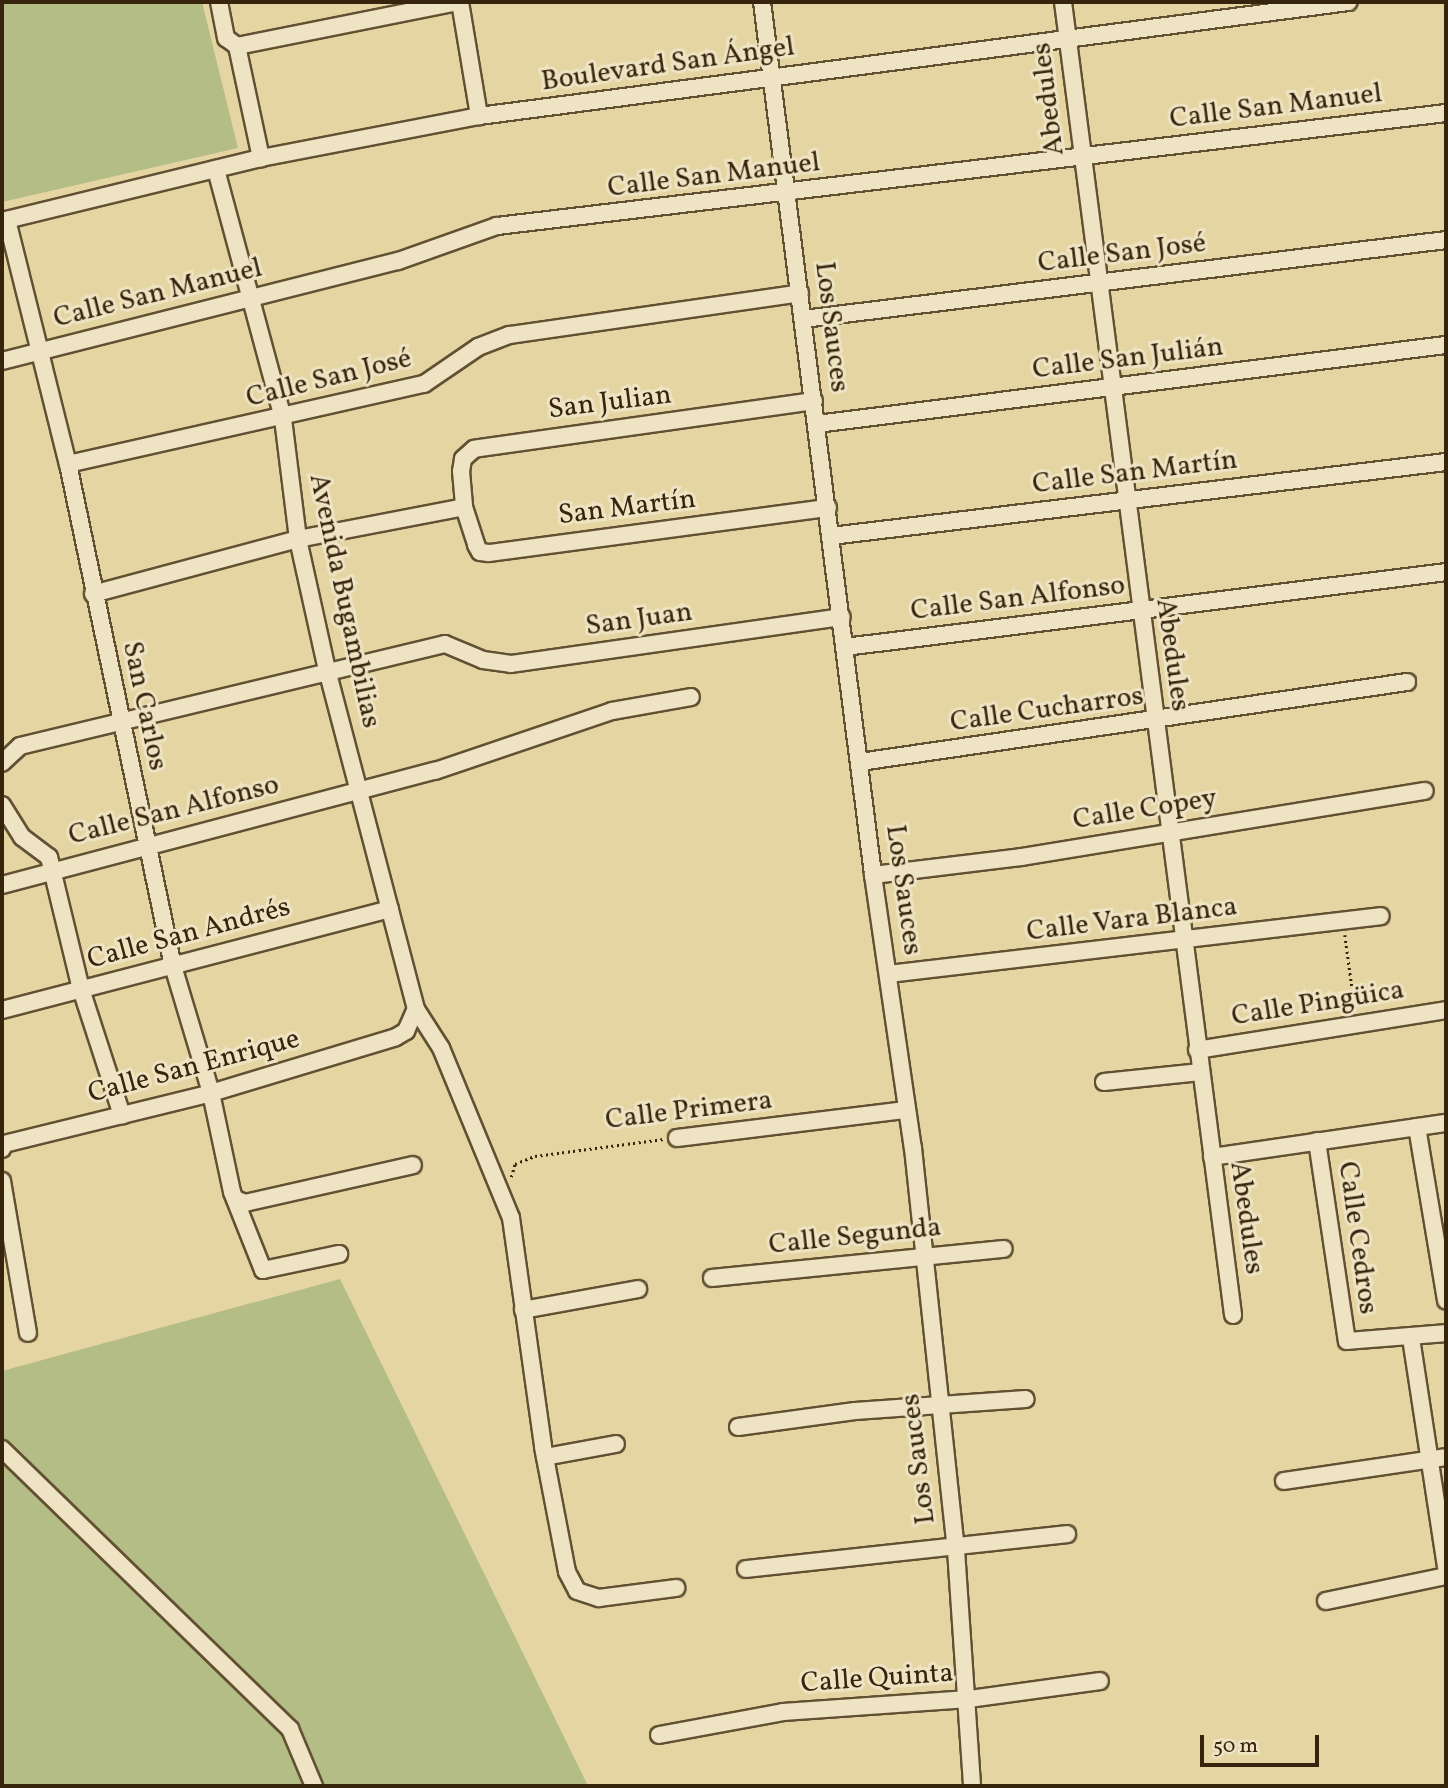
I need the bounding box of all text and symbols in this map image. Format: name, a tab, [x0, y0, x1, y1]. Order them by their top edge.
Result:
street label: Boulevard San Ángel	[539, 31, 797, 99]
street label: Abedules	[1025, 41, 1073, 157]
street label: Calle San Manuel	[1168, 77, 1384, 137]
street label: Calle San Manuel	[606, 146, 822, 206]
street label: Calle San José	[1036, 227, 1208, 281]
street label: Calle San Manuel	[50, 252, 266, 336]
street label: Los Sauces	[806, 260, 856, 394]
street label: Calle San Julián	[1031, 331, 1225, 387]
street label: Calle San José	[243, 342, 415, 416]
street label: San Julian	[546, 379, 674, 427]
street label: Calle San Martín	[1031, 444, 1239, 502]
street label: Avenida Bugambilias	[301, 471, 387, 731]
street label: San Martín	[556, 483, 698, 533]
street label: Calle San Alfonso	[909, 569, 1127, 629]
street label: San Juan	[583, 596, 695, 644]
street label: Abedules	[1147, 596, 1197, 714]
street label: San Carlos	[114, 638, 174, 774]
street label: Calle Cucharros	[948, 680, 1146, 740]
street label: Calle San Alfonso	[65, 769, 283, 853]
street label: Calle Copey	[1071, 782, 1219, 838]
street label: Los Sauces	[877, 823, 929, 957]
street label: Calle Vara Blanca	[1024, 890, 1240, 950]
street label: Calle San Andrés	[84, 891, 294, 977]
street label: Calle Pingüica	[1229, 974, 1407, 1034]
street label: Calle San Enrique	[85, 1023, 303, 1111]
street label: Calle Primera	[604, 1084, 774, 1138]
street label: Abedules	[1221, 1159, 1271, 1277]
street label: Calle Cedros	[1330, 1160, 1384, 1316]
street label: Calle Segunda	[767, 1211, 943, 1263]
street label: Los Sauces	[894, 1392, 944, 1526]
street label: Calle Quinta	[800, 1657, 954, 1701]
scale bar	[1203, 1722, 1322, 1766]
text: 50 m	[1213, 1732, 1258, 1761]

